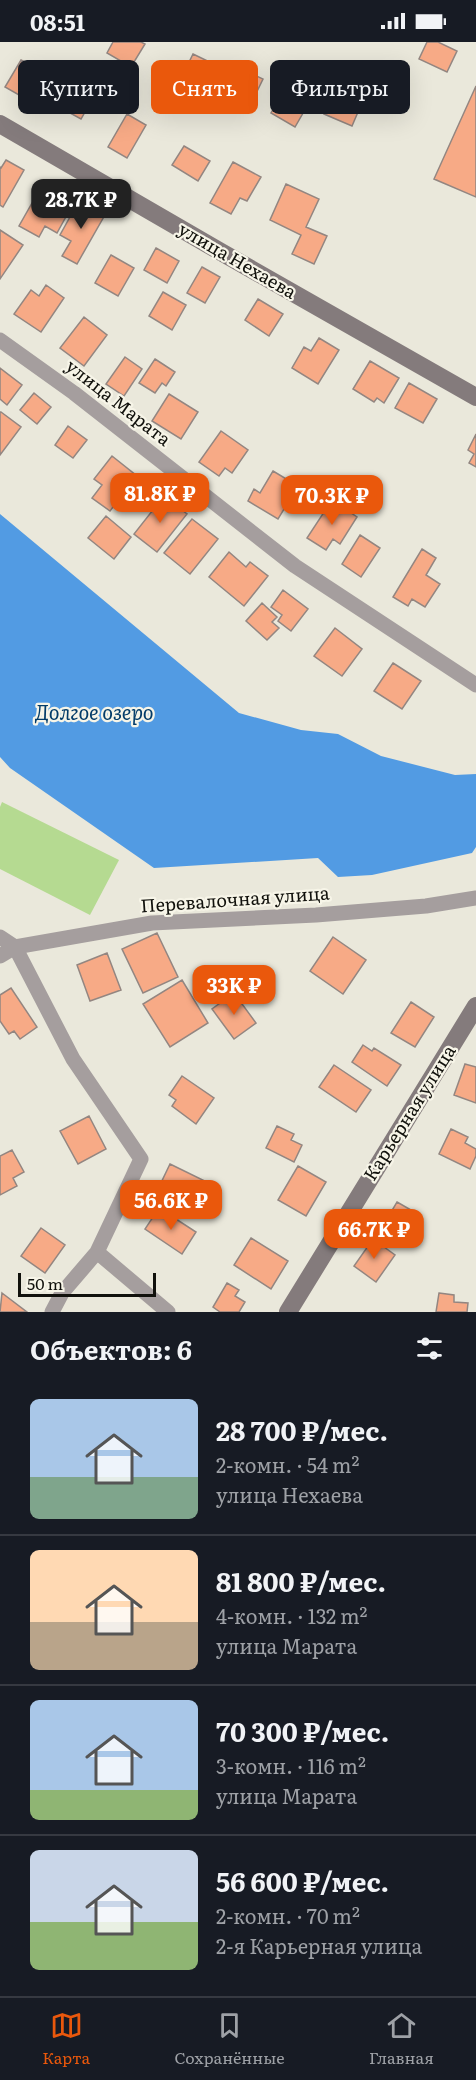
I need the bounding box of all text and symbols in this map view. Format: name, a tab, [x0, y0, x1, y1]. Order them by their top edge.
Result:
text: 08:51	[30, 5, 85, 38]
chip: Купить	[18, 60, 139, 114]
chip: Снять	[151, 60, 258, 114]
chip: Фильтры	[270, 60, 410, 114]
pin: 28.7K ₽	[26, 179, 136, 230]
text: 28.7K ₽	[45, 183, 117, 213]
street label: улица Нехаева	[174, 215, 302, 305]
street label: улица Марата	[61, 352, 178, 452]
pin: 81.8K ₽	[105, 473, 215, 524]
pin: 70.3K ₽	[277, 475, 387, 526]
text: 81.8K ₽	[124, 477, 196, 507]
text: 70.3K ₽	[295, 479, 369, 509]
water label: Долгое озеро	[35, 696, 154, 726]
street label: Перевалочная улица	[139, 878, 331, 919]
pin: 33K ₽	[192, 965, 276, 1016]
text: 33K ₽	[207, 969, 261, 999]
street label: Карьерная улица	[356, 1039, 462, 1185]
pin: 56.6K ₽	[116, 1180, 226, 1231]
text: 56.6K ₽	[134, 1184, 208, 1214]
pin: 66.7K ₽	[319, 1209, 429, 1260]
text: 66.7K ₽	[338, 1213, 410, 1243]
scale bar	[18, 1270, 156, 1298]
text: 50 m	[27, 1271, 63, 1295]
text: Объектов: 6	[30, 1329, 192, 1368]
icon: filters	[413, 1332, 446, 1365]
text: 28 700 ₽/мес.	[216, 1410, 388, 1449]
icon: home	[78, 1423, 150, 1495]
text: 2-комн. · 54 m²	[216, 1449, 359, 1479]
text: улица Нехаева	[216, 1479, 363, 1509]
text: 81 800 ₽/мес.	[216, 1561, 386, 1600]
icon: home	[78, 1574, 150, 1646]
text: 4-комн. · 132 m²	[216, 1600, 368, 1630]
text: улица Марата	[216, 1630, 357, 1660]
text: 70 300 ₽/мес.	[216, 1711, 389, 1750]
icon: home	[78, 1724, 150, 1796]
text: 3-комн. · 116 m²	[216, 1750, 366, 1780]
text: улица Марата	[216, 1780, 357, 1810]
text: 56 600 ₽/мес.	[216, 1861, 389, 1900]
icon: home	[78, 1874, 150, 1946]
text: 2-комн. · 70 m²	[216, 1900, 360, 1930]
text: 2-я Карьерная улица	[216, 1930, 422, 1960]
tab: Карта	[42, 2009, 90, 2069]
tab: Сохранённые	[175, 2009, 285, 2069]
tab: Главная	[369, 2009, 434, 2069]

